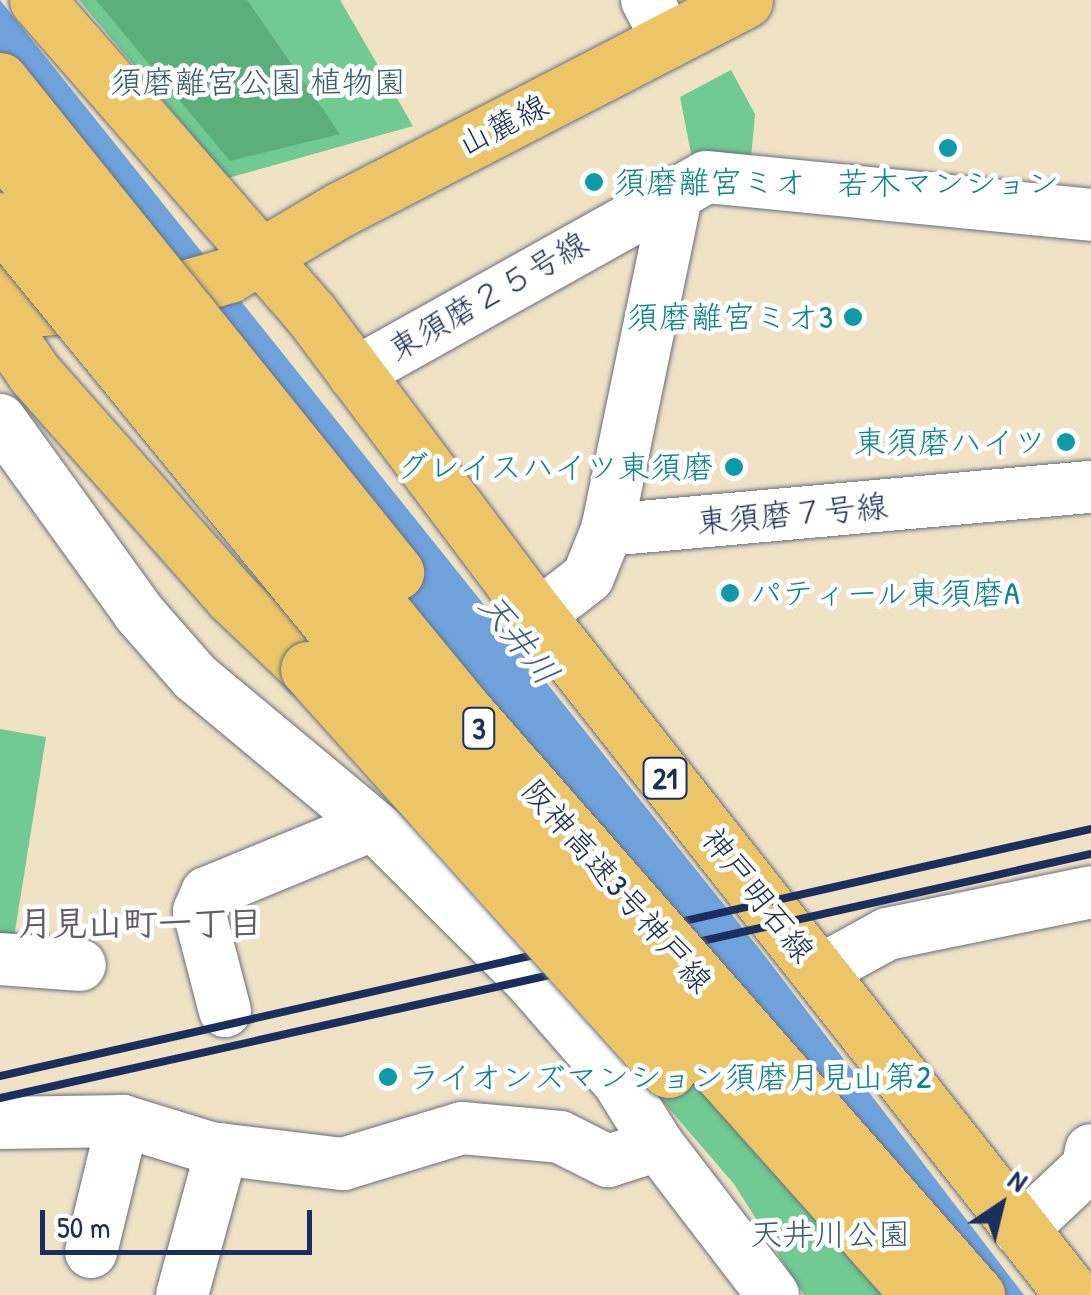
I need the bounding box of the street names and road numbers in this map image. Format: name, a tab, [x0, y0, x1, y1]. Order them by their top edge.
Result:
street label: 山麓線	[452, 86, 554, 164]
street label: 東須磨２５号線	[381, 223, 595, 369]
street label: 東須磨７号線	[695, 487, 889, 541]
road number: 3	[462, 703, 496, 753]
road number: 21	[642, 753, 688, 803]
street label: 阪神高速3号神戸線	[514, 771, 720, 1001]
street label: 神戸明石線	[694, 820, 822, 970]

